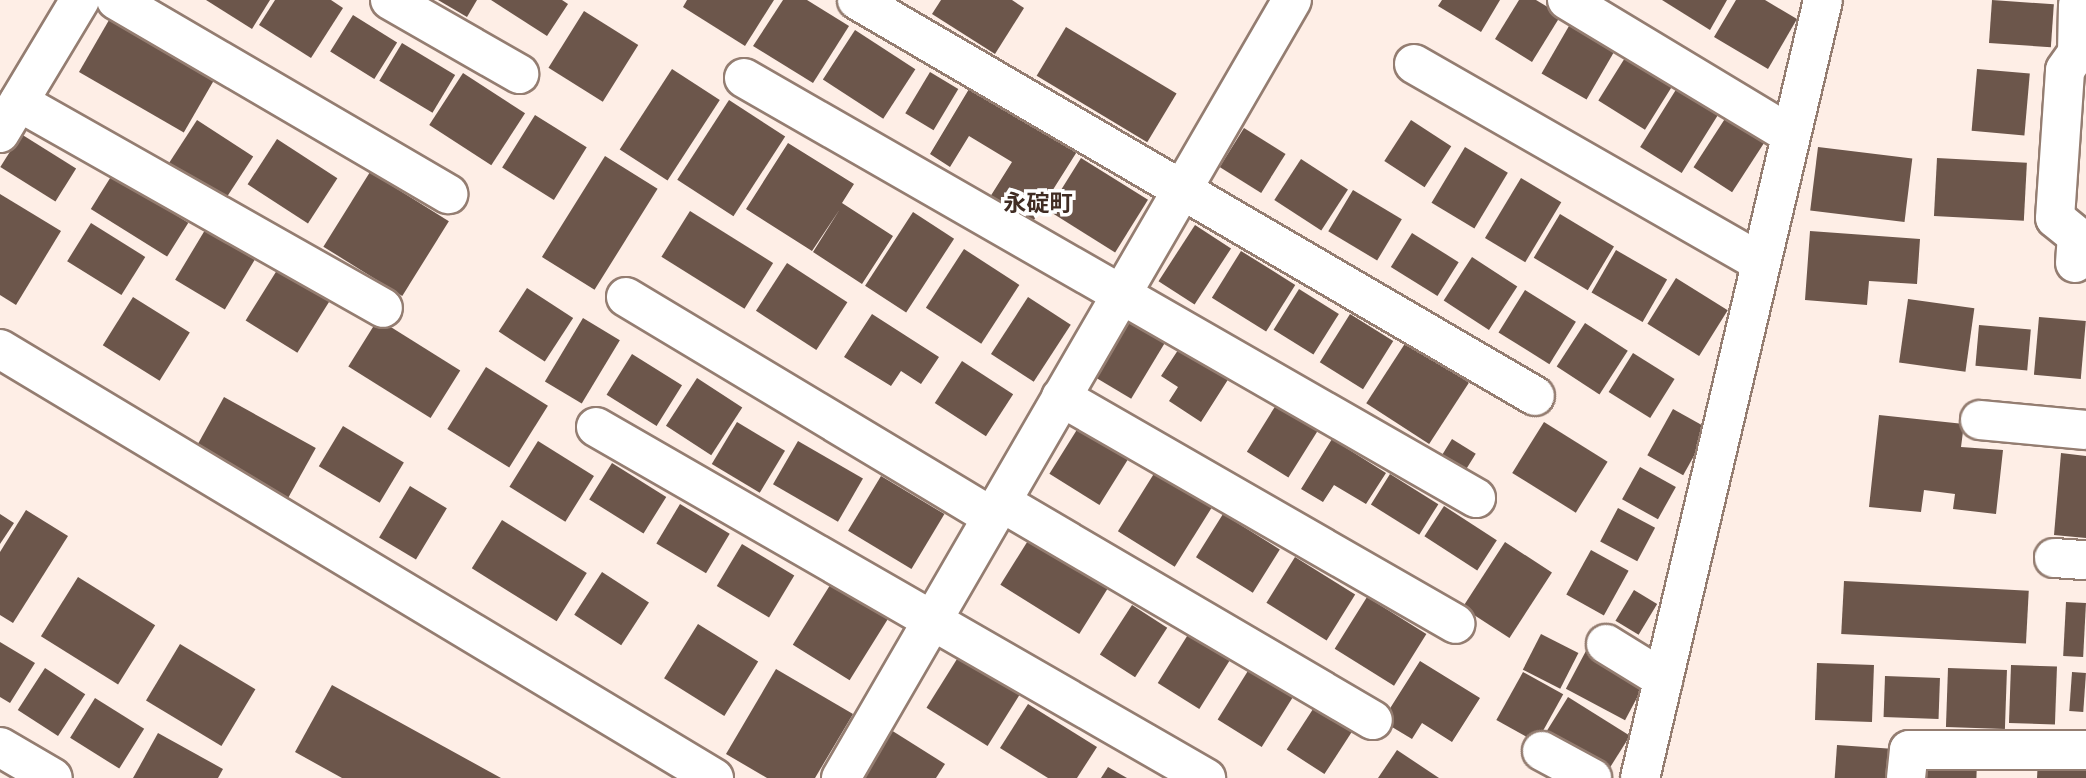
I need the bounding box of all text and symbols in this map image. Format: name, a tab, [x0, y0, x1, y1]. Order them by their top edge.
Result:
district label: 永碇町	[1004, 189, 1072, 217]

